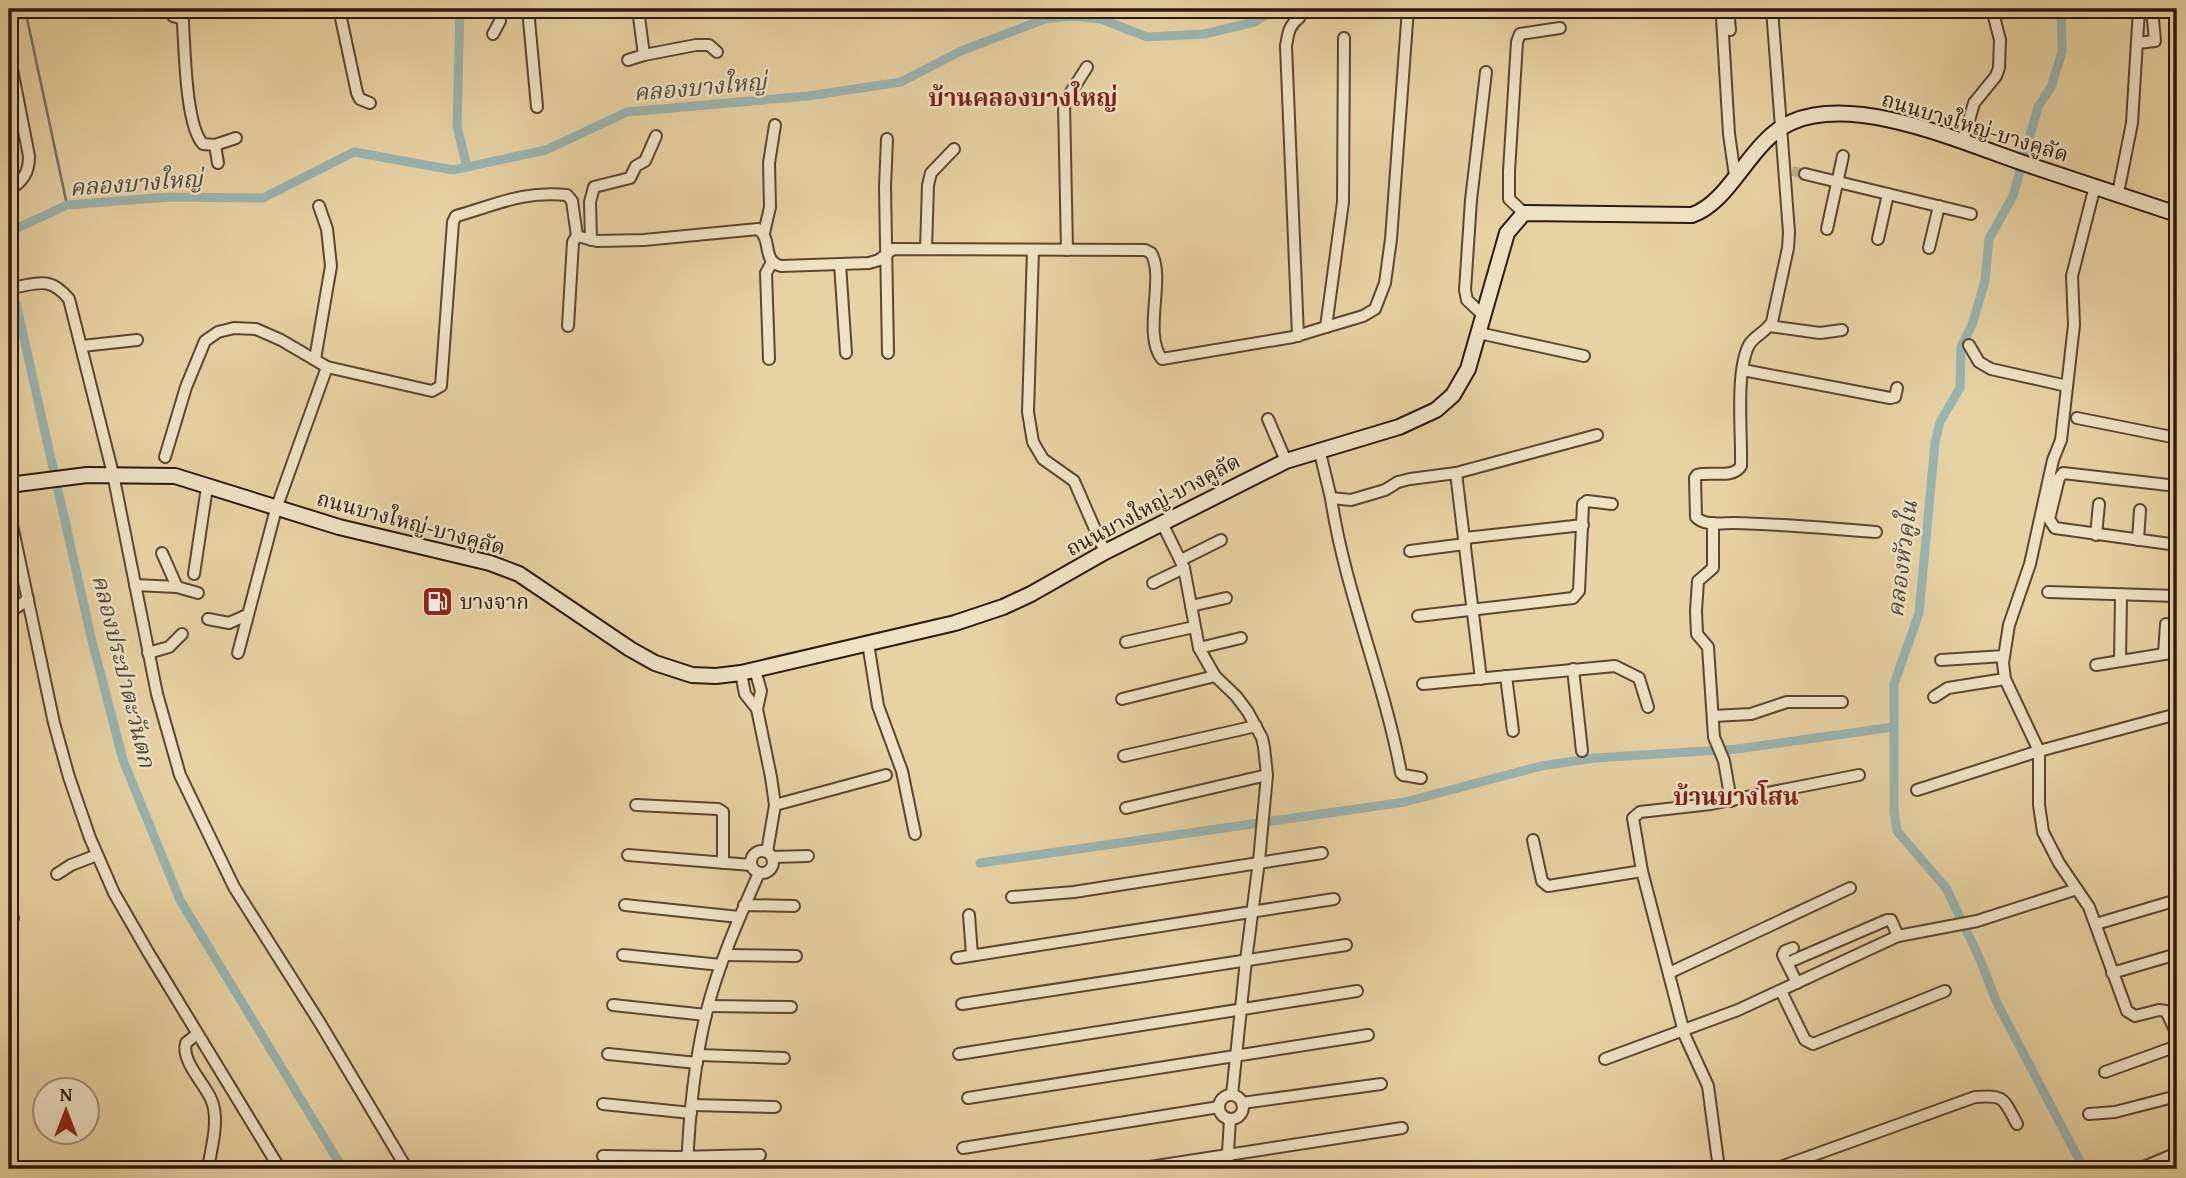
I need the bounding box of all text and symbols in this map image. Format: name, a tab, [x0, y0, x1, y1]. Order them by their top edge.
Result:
water label: คลองบางใหญ่	[632, 64, 771, 109]
district label: บ้านคลองบางใหญ่	[928, 80, 1118, 115]
street label: ถนนบางใหญ่-บางคูลัด	[1878, 83, 2072, 170]
water label: คลองบางใหญ่	[68, 161, 207, 204]
street label: ถนนบางใหญ่-บางคูลัด	[1060, 445, 1246, 564]
street label: ถนนบางใหญ่-บางคูลัด	[313, 482, 509, 563]
water label: คลองหัวคูใน	[1878, 498, 1925, 619]
water label: คลองประปาตะวันตก	[85, 571, 165, 772]
fuel station icon: บางจาก	[420, 585, 454, 619]
place label: บางจาก	[460, 586, 529, 617]
district label: บ้านบางโสน	[1673, 779, 1799, 814]
north arrow	[32, 1076, 102, 1146]
text: N	[60, 1080, 73, 1108]

